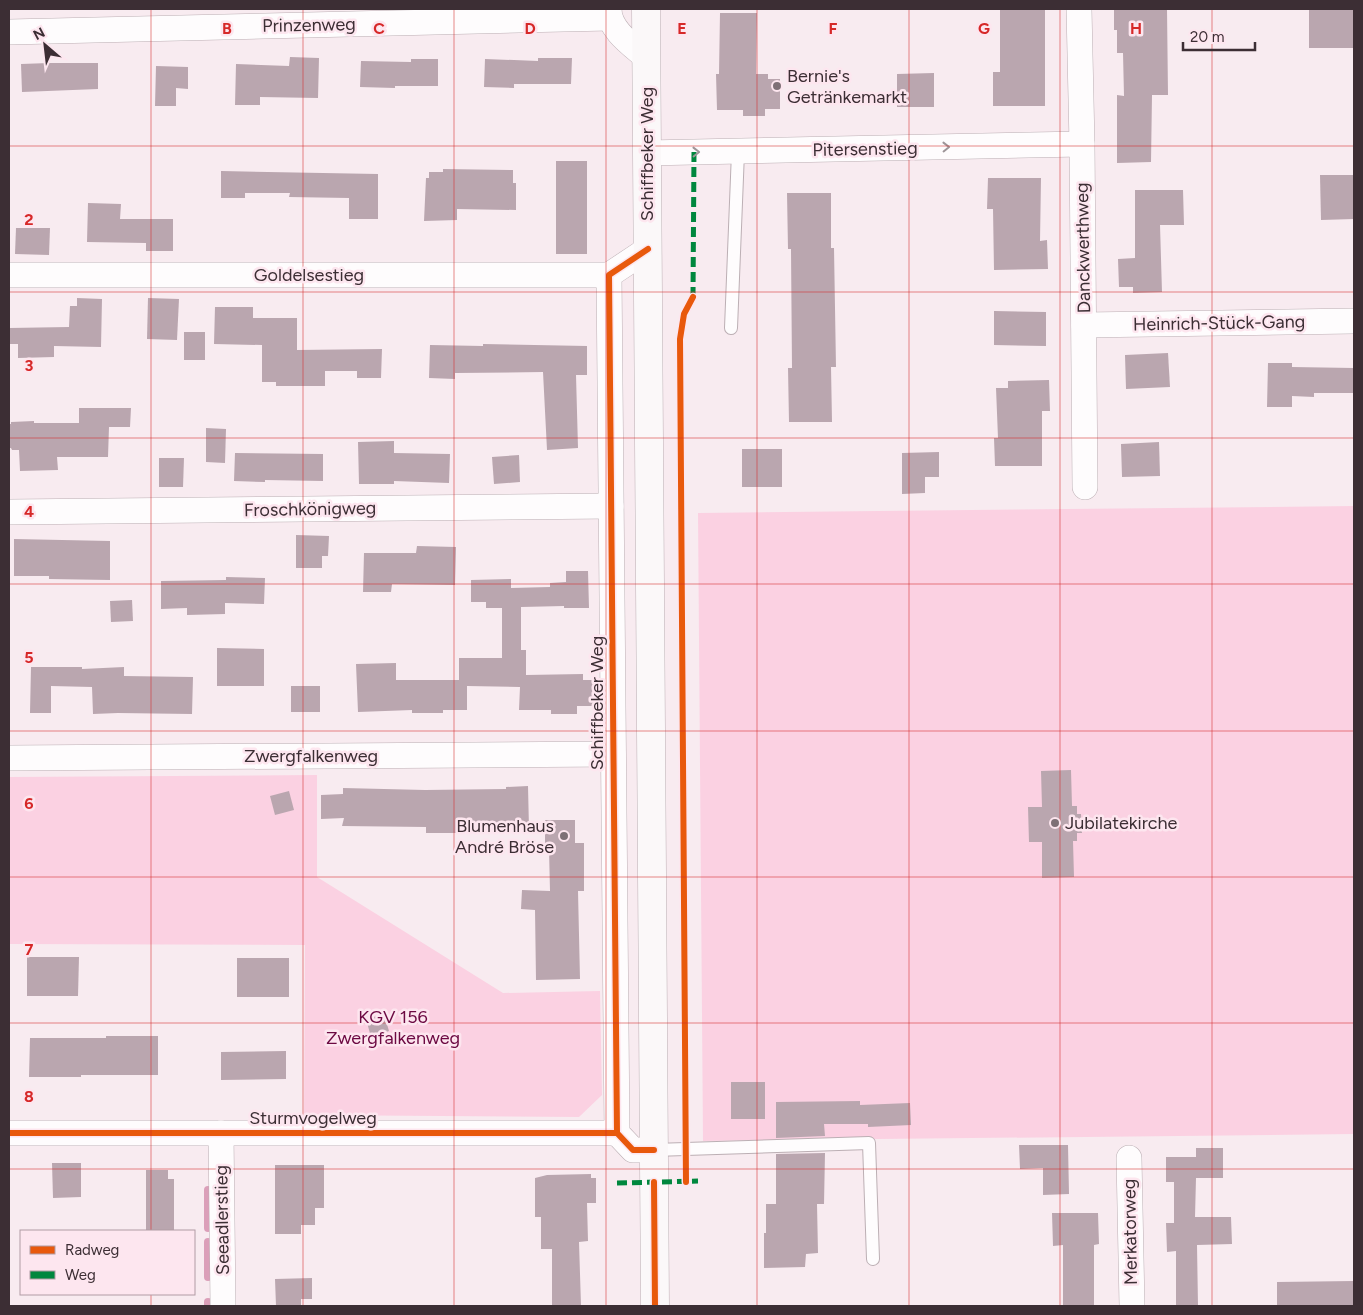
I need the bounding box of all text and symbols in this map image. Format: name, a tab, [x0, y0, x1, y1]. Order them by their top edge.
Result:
street label: Prinzenweg	[262, 13, 356, 37]
text: B	[222, 19, 232, 38]
text: C	[373, 19, 385, 38]
text: D	[524, 19, 536, 38]
text: E	[677, 19, 687, 38]
text: F	[829, 19, 838, 38]
text: G	[978, 19, 990, 38]
text: H	[1130, 19, 1142, 38]
north arrow	[20, 20, 70, 70]
scale bar	[1183, 20, 1256, 52]
text: N	[30, 24, 48, 44]
text: 20 m	[1190, 28, 1224, 46]
place label: Bernie's Getränkemarkt	[787, 65, 907, 108]
marker: Bernie's Getränkemarkt	[771, 80, 783, 92]
street label: Schiffbeker Weg	[636, 87, 658, 221]
street label: Pitersenstieg	[812, 137, 918, 161]
one-way arrow	[942, 142, 950, 152]
one-way arrow	[692, 147, 700, 157]
street label: Danckwerthweg	[1071, 182, 1095, 314]
text: 2	[24, 210, 34, 229]
street label: Goldelsestieg	[254, 264, 364, 286]
street label: Heinrich-Stück-Gang	[1133, 310, 1305, 336]
text: 3	[25, 356, 34, 375]
street label: Froschkönigweg	[244, 497, 376, 521]
text: 4	[24, 502, 34, 521]
street label: Schiffbeker Weg	[586, 636, 608, 770]
text: 5	[24, 648, 34, 667]
street label: Zwergfalkenweg	[244, 745, 378, 767]
text: 6	[24, 794, 34, 813]
place label: Jubilatekirche	[1065, 812, 1178, 834]
place label: Blumenhaus André Bröse	[455, 815, 554, 858]
marker: Jubilatekirche	[1049, 817, 1061, 829]
marker: Blumenhaus André Bröse	[558, 830, 570, 842]
text: 7	[25, 940, 34, 959]
park label: KGV 156 Zwergfalkenweg	[326, 1006, 460, 1049]
text: 8	[24, 1087, 34, 1106]
street label: Sturmvogelweg	[249, 1107, 377, 1129]
street label: Seeadlerstieg	[210, 1165, 234, 1275]
street label: Merkatorweg	[1118, 1179, 1142, 1285]
legend	[20, 1230, 195, 1295]
text: Radweg	[65, 1241, 119, 1259]
text: Weg	[65, 1266, 96, 1284]

